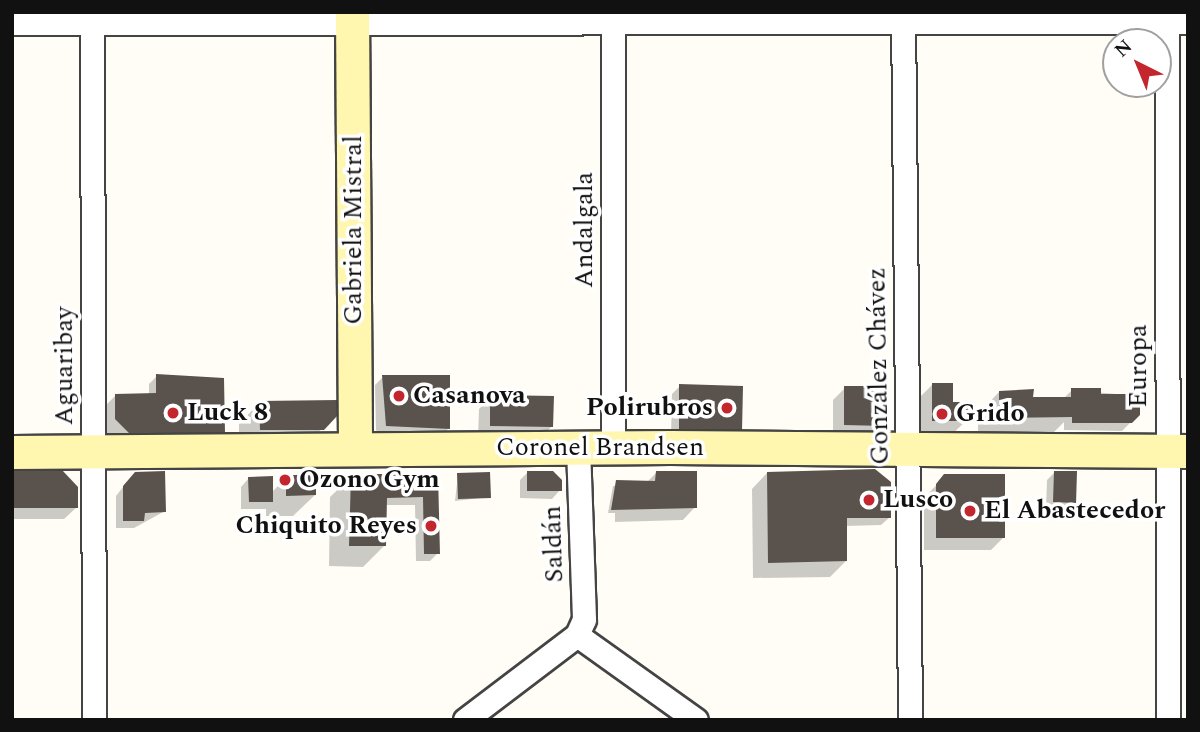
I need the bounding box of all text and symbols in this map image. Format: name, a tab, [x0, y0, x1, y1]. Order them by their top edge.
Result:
north arrow	[1102, 28, 1172, 98]
text: N	[1108, 33, 1139, 65]
street label: Gabriela Mistral	[338, 135, 370, 325]
street label: Andalgala	[569, 172, 601, 288]
street label: González Chávez	[862, 267, 896, 465]
street label: Aguaribay	[49, 307, 81, 425]
street label: Europa	[1123, 324, 1155, 408]
place label: Casanova	[413, 380, 526, 412]
marker: Casanova	[391, 388, 407, 404]
place label: Polirubros	[586, 392, 713, 424]
place label: Luck 8	[187, 397, 268, 429]
place label: Grido	[956, 398, 1025, 430]
marker: Polirubros	[719, 400, 735, 416]
marker: Luck 8	[165, 405, 181, 421]
marker: Grido	[934, 406, 950, 422]
street label: Coronel Brandsen	[496, 432, 704, 464]
place label: Ozono Gym	[299, 464, 440, 496]
marker: Ozono Gym	[277, 472, 293, 488]
place label: Lusco	[883, 484, 953, 516]
marker: Lusco	[861, 492, 877, 508]
place label: El Abastecedor	[984, 495, 1165, 527]
marker: El Abastecedor	[962, 503, 978, 519]
street label: Saldán	[537, 505, 571, 583]
place label: Chiquito Reyes	[235, 510, 417, 542]
marker: Chiquito Reyes	[423, 518, 439, 534]

